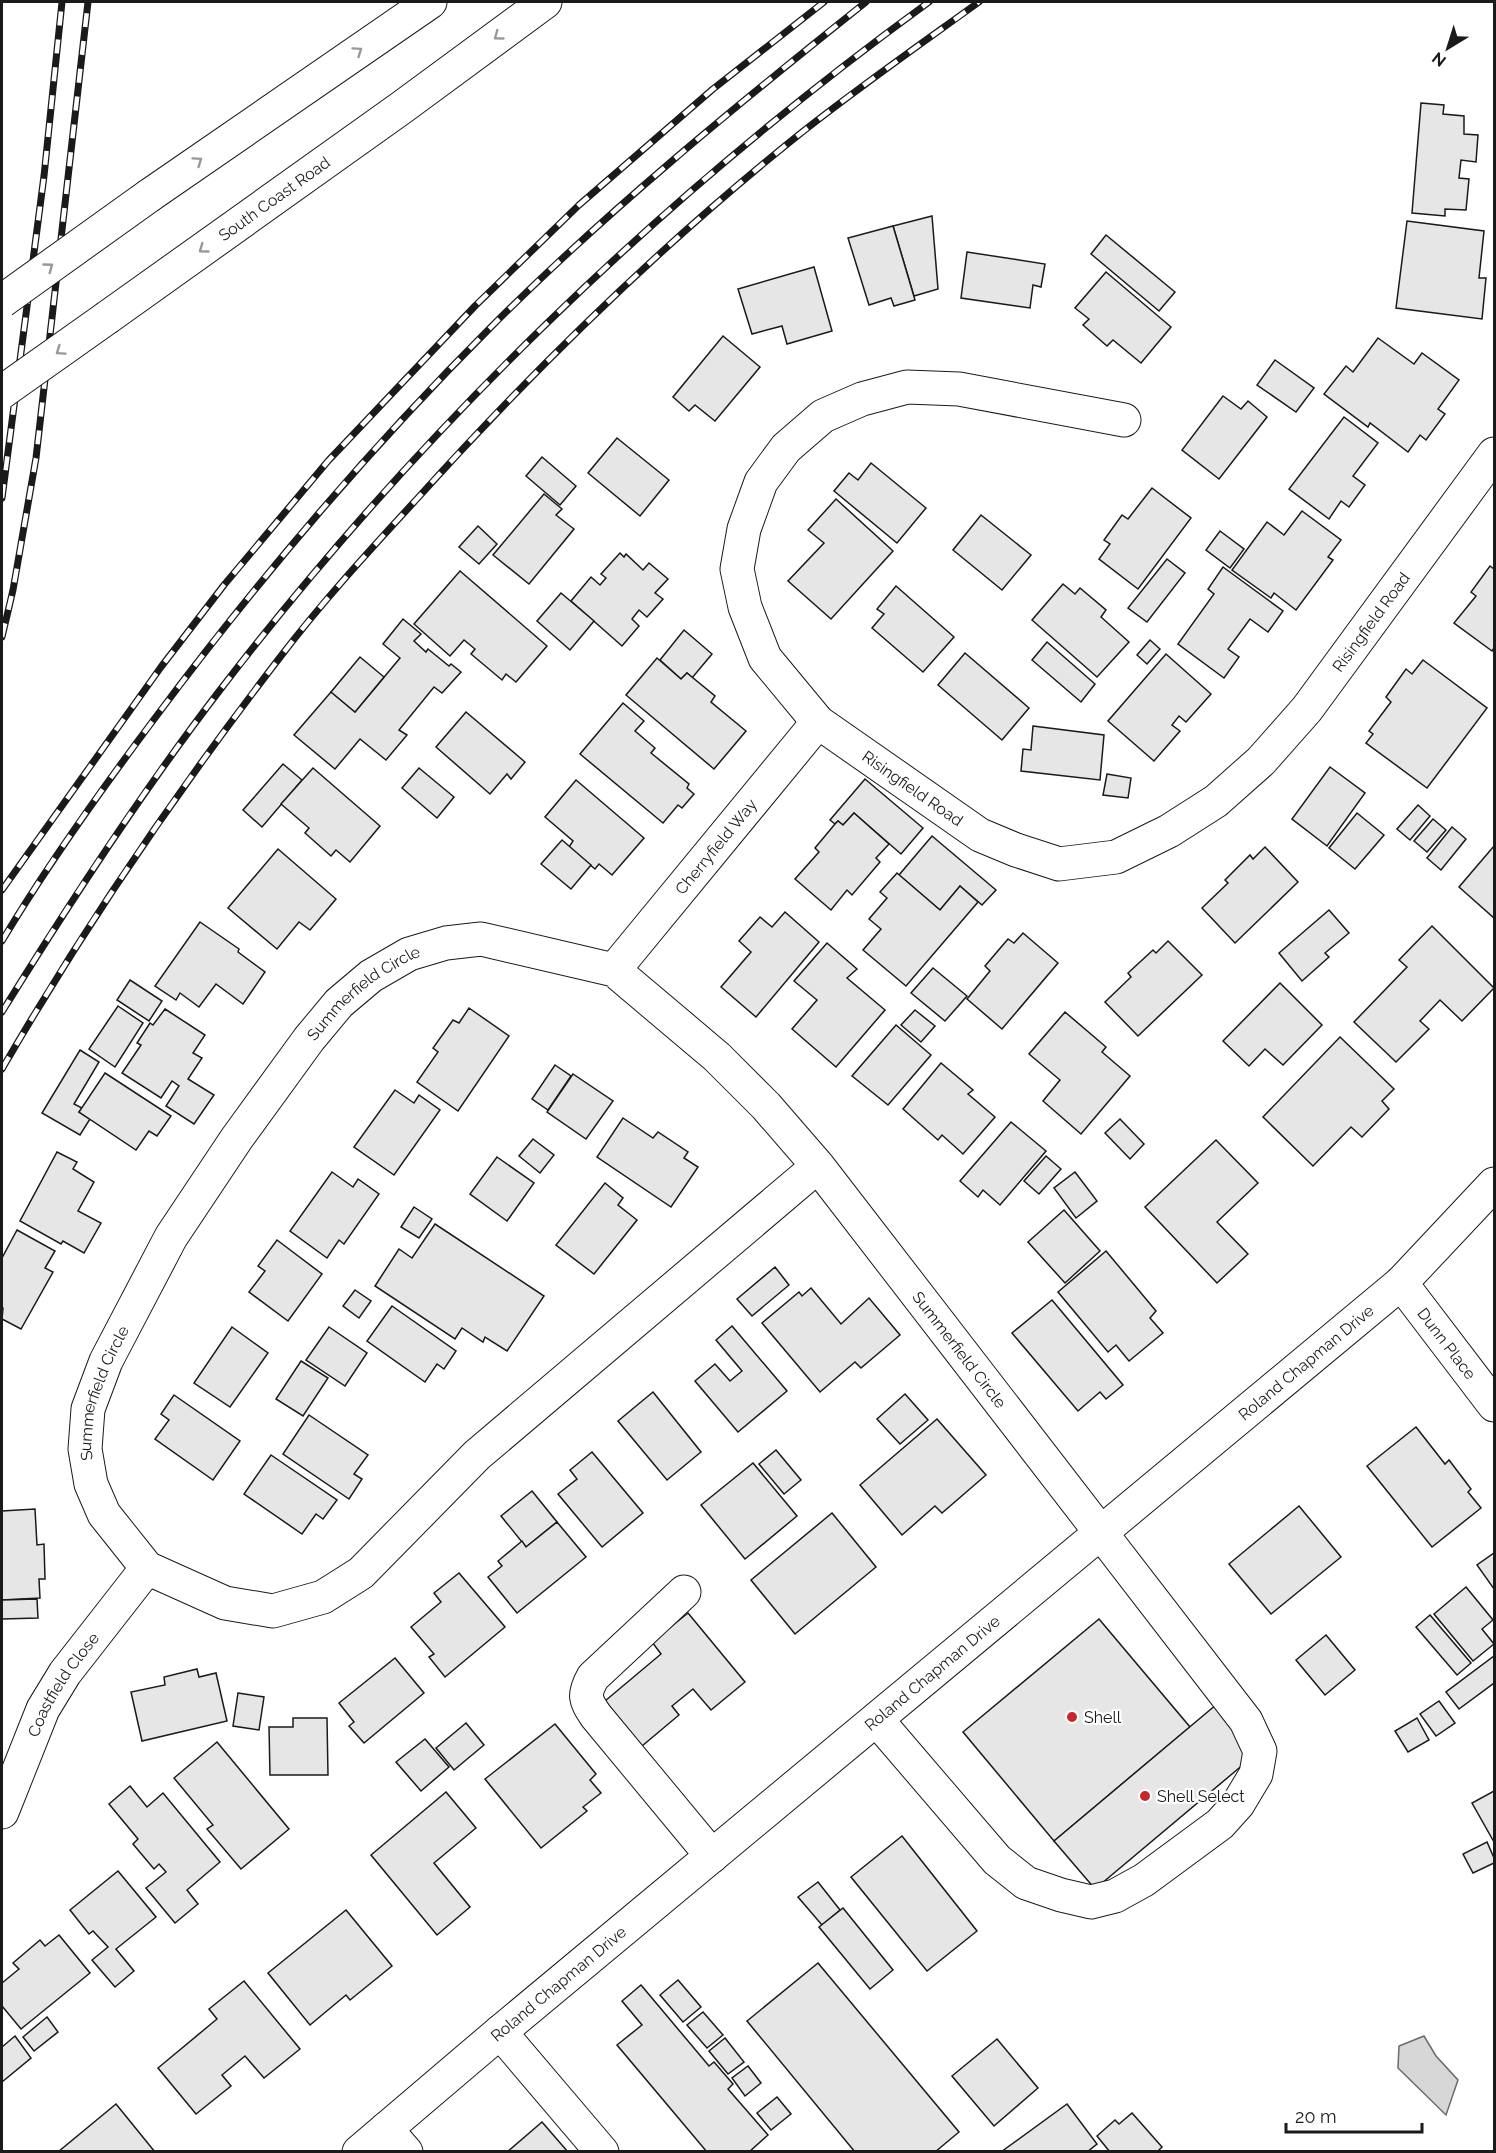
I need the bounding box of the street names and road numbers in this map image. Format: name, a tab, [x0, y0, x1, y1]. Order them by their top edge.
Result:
street label: South Coast Road	[215, 153, 334, 245]
street label: Risingfield Road	[1329, 569, 1414, 676]
street label: Risingfield Road	[858, 747, 967, 830]
street label: Cherryfield Way	[671, 795, 761, 898]
street label: Summerfield Circle	[303, 942, 422, 1044]
street label: Summerfield Circle	[908, 1288, 1010, 1412]
street label: Roland Chapman Drive	[1235, 1301, 1378, 1424]
street label: Dunn Place	[1413, 1304, 1480, 1383]
street label: Summerfield Circle	[76, 1322, 133, 1462]
street label: Roland Chapman Drive	[861, 1612, 1004, 1735]
street label: Coastfield Close	[24, 1629, 103, 1740]
street label: Roland Chapman Drive	[487, 1922, 630, 2046]

